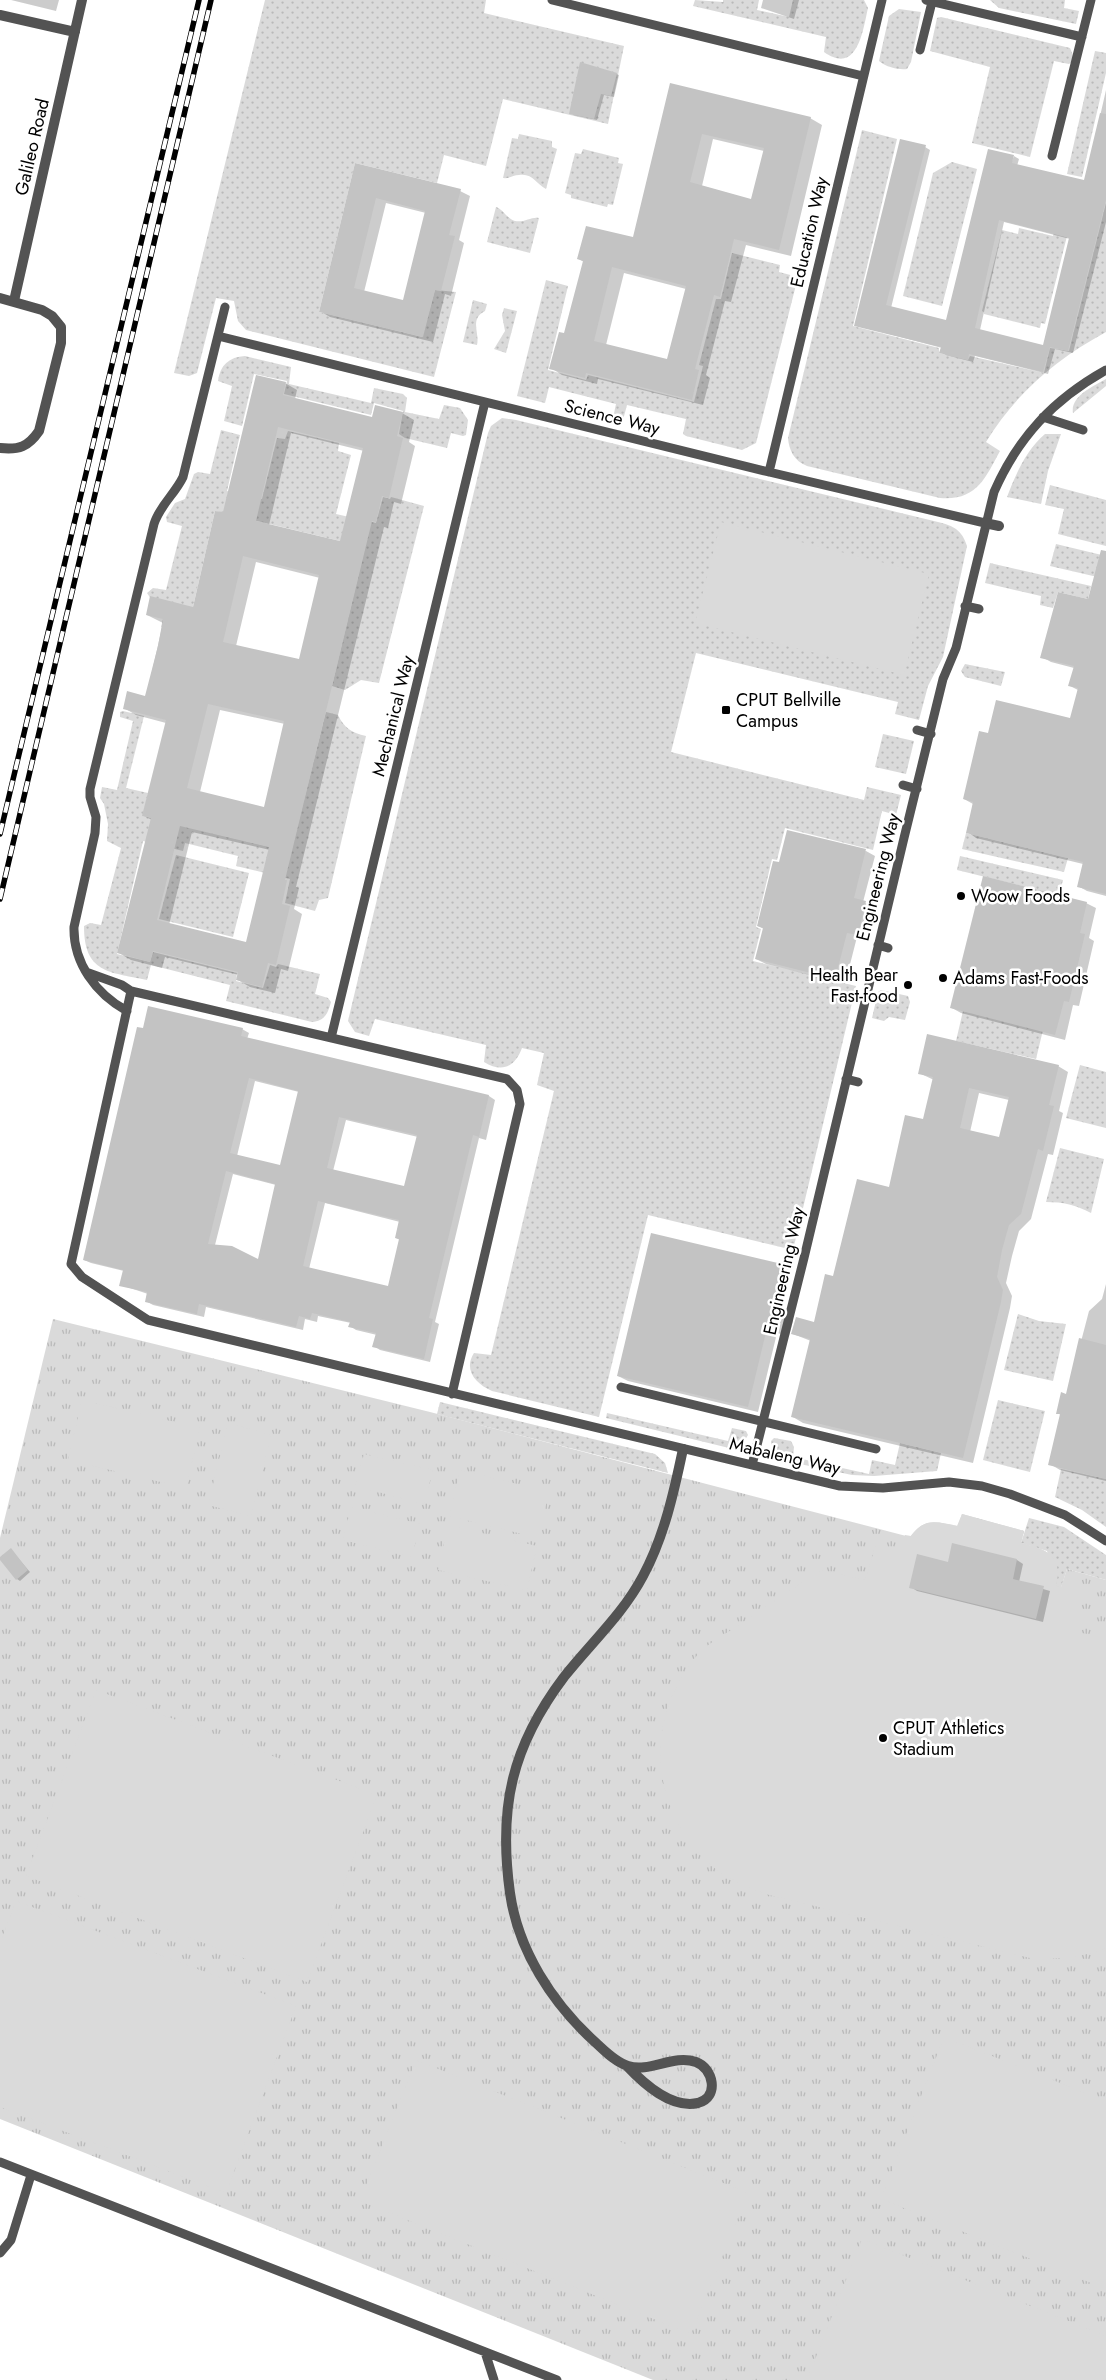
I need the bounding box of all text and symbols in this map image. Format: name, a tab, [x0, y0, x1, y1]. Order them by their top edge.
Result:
street label: Galileo Road	[8, 96, 56, 198]
street label: Education Way	[784, 174, 834, 290]
street label: Science Way	[561, 393, 663, 441]
street label: Mechanical Way	[365, 653, 421, 779]
place label: CPUT Bellville Campus	[736, 687, 841, 734]
marker: CPUT Bellville Campus	[720, 704, 732, 716]
street label: Engineering Way	[850, 810, 906, 944]
place label: Woow Foods	[971, 883, 1070, 909]
marker: Woow Foods	[955, 890, 967, 902]
place label: Health Bear Fast-food	[810, 962, 899, 1009]
place label: Adams Fast-Foods	[953, 965, 1089, 991]
marker: Adams Fast-Foods	[937, 972, 949, 984]
marker: Health Bear Fast-food	[902, 979, 914, 991]
street label: Engineering Way	[757, 1204, 811, 1338]
street label: Mabaleng Way	[727, 1431, 843, 1481]
place label: CPUT Athletics Stadium	[893, 1715, 1004, 1762]
marker: CPUT Athletics Stadium	[877, 1732, 889, 1744]

